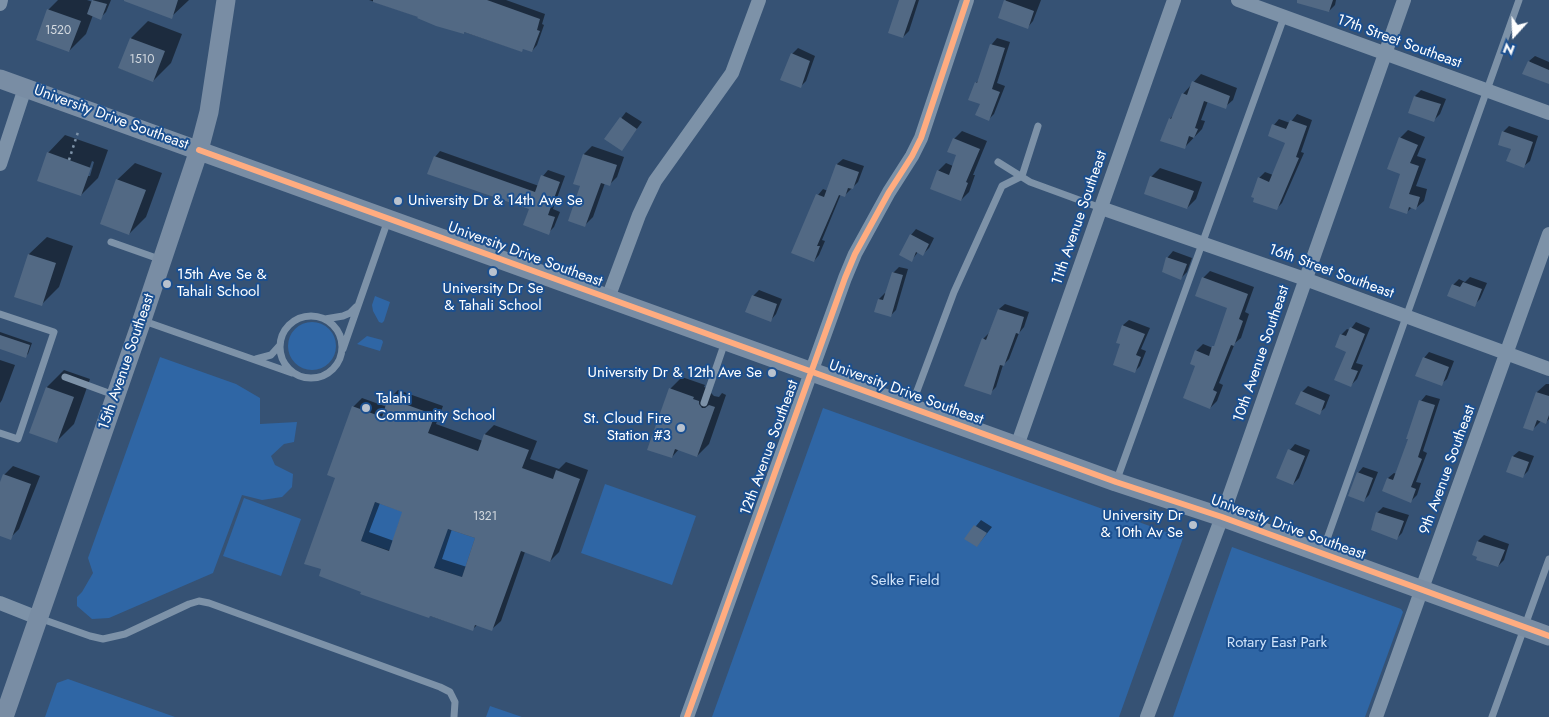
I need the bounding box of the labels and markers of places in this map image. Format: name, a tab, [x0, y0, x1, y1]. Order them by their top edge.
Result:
place label: University Dr & 14th Ave Se	[408, 192, 583, 210]
marker: University Dr & 14th Ave Se	[392, 195, 404, 207]
place label: 15th Ave Se & Tahali School	[177, 266, 267, 301]
marker: University Dr Se & Tahali School	[487, 266, 499, 278]
marker: 15th Ave Se & Tahali School	[161, 278, 173, 290]
place label: University Dr Se & Tahali School	[443, 280, 543, 315]
place label: University Dr & 12th Ave Se	[588, 364, 762, 382]
marker: University Dr & 12th Ave Se	[766, 367, 778, 379]
place label: Talahi Community School	[376, 390, 495, 425]
marker: Talahi Community School	[360, 402, 372, 414]
place label: St. Cloud Fire Station #3	[583, 410, 671, 445]
marker: St. Cloud Fire Station #3	[675, 422, 687, 434]
place label: University Dr & 10th Av Se	[1100, 507, 1183, 542]
marker: University Dr & 10th Av Se	[1187, 519, 1199, 531]

